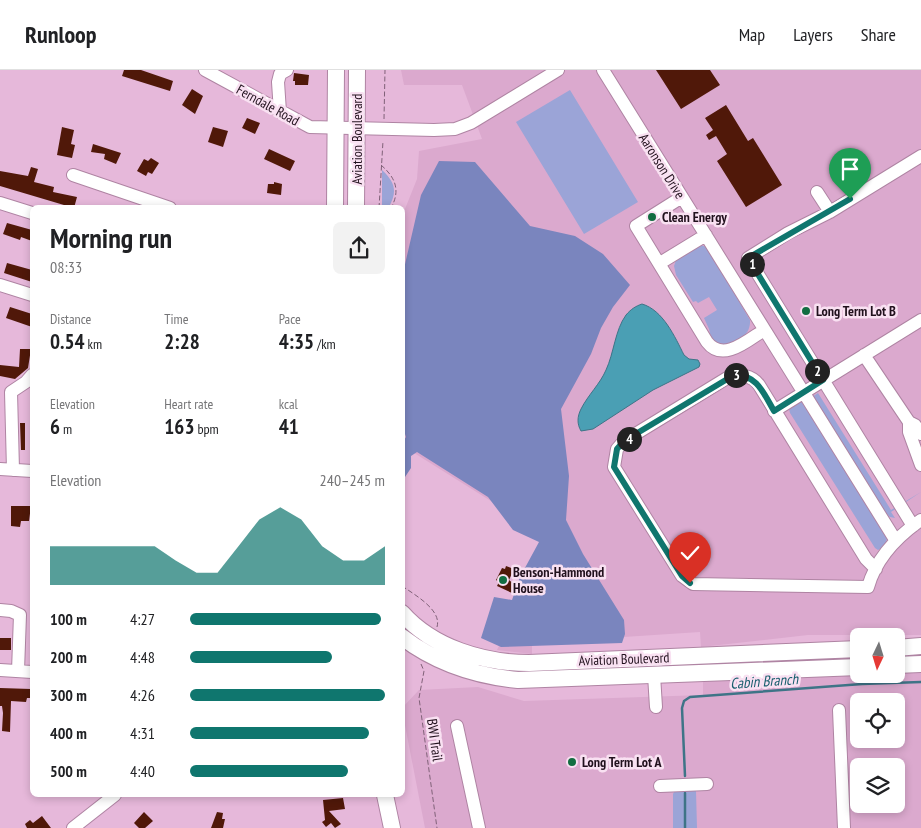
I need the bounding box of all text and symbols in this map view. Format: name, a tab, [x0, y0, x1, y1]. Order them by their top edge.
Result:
text: Runloop	[25, 19, 96, 50]
text: Map	[739, 23, 765, 46]
text: Layers	[793, 23, 833, 46]
text: Share	[861, 23, 896, 46]
street label: Ferndale Road	[233, 80, 303, 130]
street label: Aviation Boulevard	[348, 94, 366, 184]
street label: Aaronson Drive	[635, 130, 689, 202]
pin	[829, 148, 871, 199]
icon: arrive	[836, 155, 864, 183]
place label: Clean Energy	[662, 208, 727, 226]
marker: Clean Energy	[646, 211, 658, 223]
text: Morning run	[50, 219, 172, 256]
button: share	[333, 222, 385, 274]
pin: 1	[740, 252, 764, 276]
text: 1	[749, 255, 756, 273]
text: 08:33	[50, 257, 82, 277]
place label: Long Term Lot B	[816, 302, 896, 320]
marker: Long Term Lot B	[800, 305, 812, 317]
text: Distance	[50, 310, 91, 328]
text: Time	[164, 310, 189, 328]
text: Pace	[279, 310, 301, 328]
text: 0.54	[50, 328, 85, 355]
text: 2:28	[164, 328, 200, 355]
text: 4:35	[279, 328, 314, 355]
text: km	[85, 335, 102, 353]
text: /km	[314, 335, 336, 353]
pin: 2	[804, 358, 830, 384]
pin: 3	[724, 362, 748, 388]
text: 2	[814, 362, 821, 380]
text: 3	[733, 366, 740, 384]
text: Elevation	[50, 395, 95, 413]
text: Heart rate	[164, 395, 213, 413]
text: kcal	[279, 395, 298, 413]
text: 6	[50, 413, 60, 440]
text: 163	[164, 413, 194, 440]
text: 41	[279, 413, 299, 440]
text: m	[60, 420, 72, 438]
text: bpm	[194, 420, 219, 438]
pin: 4	[616, 426, 642, 452]
text: 4	[626, 430, 633, 448]
text: Elevation	[50, 470, 101, 490]
text: 240–245 m	[320, 470, 385, 490]
pin	[669, 532, 711, 583]
icon: check	[676, 539, 704, 567]
place label: Benson-Hammond House	[513, 563, 604, 597]
marker: Benson-Hammond House	[497, 574, 509, 586]
text: 100 m	[50, 609, 87, 629]
text: 4:27	[130, 609, 155, 629]
north arrow	[850, 628, 905, 682]
map controls	[850, 628, 905, 813]
text: 200 m	[50, 647, 87, 667]
text: 4:48	[130, 647, 155, 667]
street label: Aviation Boulevard	[578, 648, 670, 670]
water label: Cabin Branch	[729, 669, 800, 693]
text: 300 m	[50, 685, 87, 705]
text: 4:26	[130, 685, 155, 705]
button: locate	[850, 693, 905, 748]
street label: BWI Trail	[423, 718, 447, 763]
text: 400 m	[50, 723, 87, 743]
text: 4:31	[130, 723, 155, 743]
place label: Long Term Lot A	[582, 753, 662, 771]
marker: Long Term Lot A	[566, 756, 578, 768]
button: layers	[850, 758, 905, 813]
text: 500 m	[50, 761, 87, 781]
text: 4:40	[130, 761, 155, 781]

